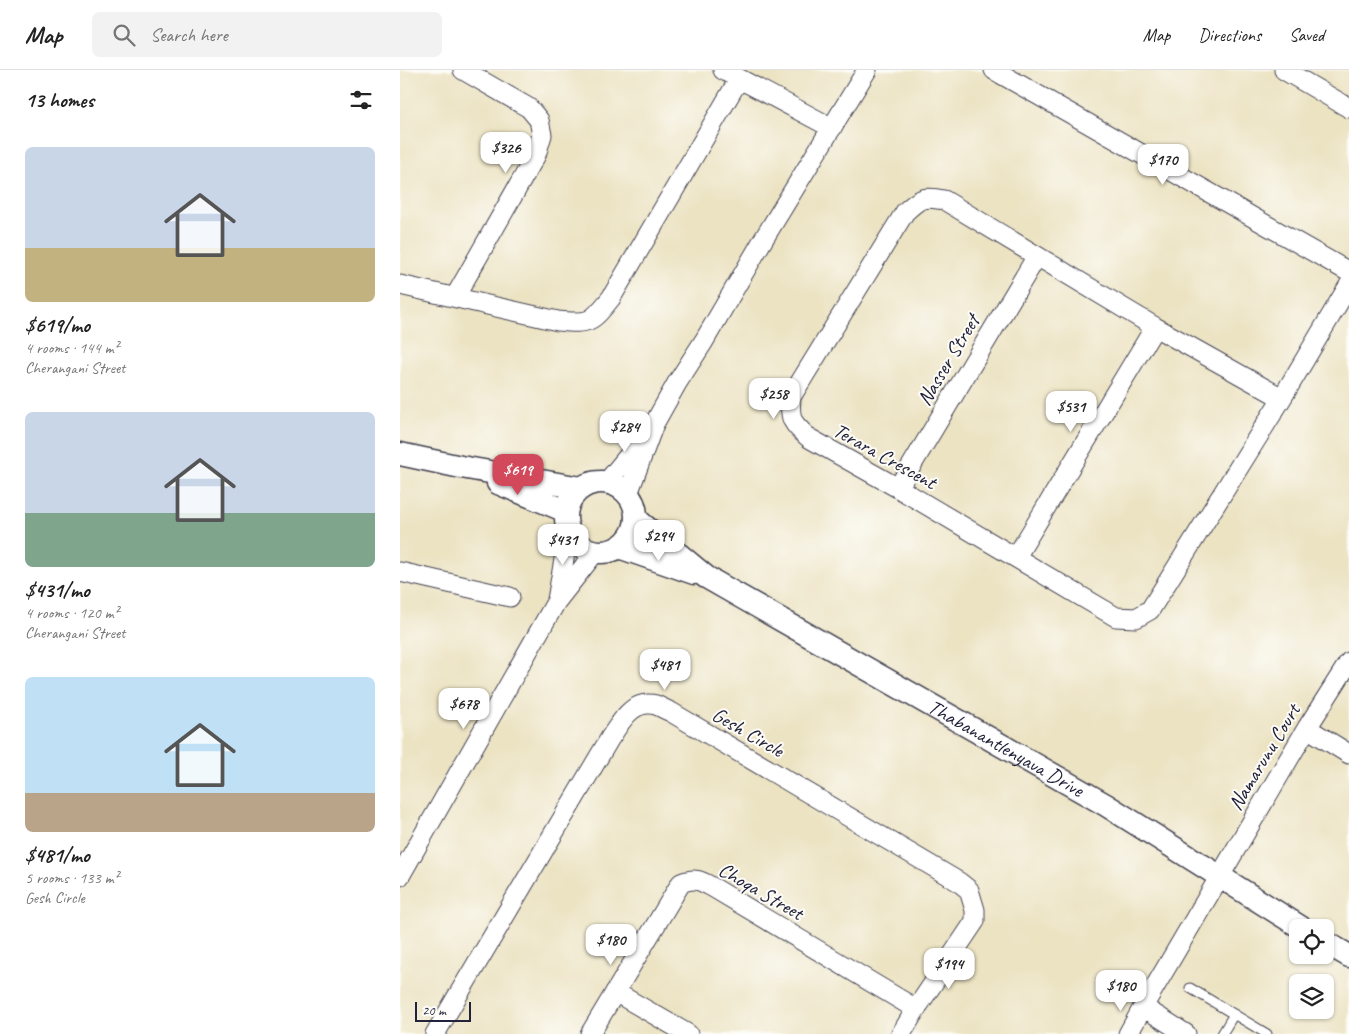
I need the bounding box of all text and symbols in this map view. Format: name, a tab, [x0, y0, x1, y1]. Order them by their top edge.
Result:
search box	[92, 12, 442, 57]
text: Map	[25, 20, 62, 50]
icon: search	[110, 21, 138, 49]
text: Search here	[150, 23, 228, 47]
text: Map	[1143, 24, 1170, 46]
text: Directions	[1198, 24, 1261, 46]
text: Saved	[1289, 24, 1324, 46]
icon: filters	[347, 86, 375, 114]
text: 13 homes	[25, 87, 94, 113]
pin: $326	[476, 132, 536, 174]
text: $326	[491, 138, 521, 158]
pin: $170	[1133, 144, 1193, 186]
text: $170	[1149, 150, 1177, 170]
icon: home	[155, 180, 245, 270]
street label: Nasser Street	[911, 307, 987, 410]
text: $619/mo	[25, 312, 90, 338]
text: 4 rooms · 144 m²	[25, 338, 119, 358]
text: Cherangani Street	[25, 358, 125, 378]
pin: $258	[744, 378, 804, 420]
text: $258	[760, 384, 788, 404]
pin: $531	[1041, 390, 1101, 433]
text: $531	[1057, 397, 1085, 417]
pin: $284	[595, 410, 655, 453]
text: $284	[611, 417, 639, 437]
street label: Terara Crescent	[829, 417, 943, 496]
icon: home	[155, 445, 245, 535]
pin: $619	[488, 454, 548, 496]
text: $619	[504, 460, 532, 480]
pin: $294	[629, 520, 689, 562]
pin: $431	[533, 524, 593, 566]
text: $294	[645, 526, 673, 546]
text: $431	[549, 530, 577, 550]
text: $431/mo	[25, 577, 90, 603]
text: 4 rooms · 120 m²	[25, 603, 119, 623]
text: Cherangani Street	[25, 623, 125, 643]
pin: $481	[635, 648, 695, 691]
text: $481	[651, 655, 679, 675]
pin: $678	[434, 688, 494, 730]
street label: Thabanantlenyava Drive	[923, 693, 1089, 803]
text: $678	[449, 694, 479, 714]
street label: Namarunu Court	[1222, 697, 1307, 815]
street label: Gesh Circle	[708, 701, 789, 763]
icon: home	[155, 710, 245, 800]
text: $481/mo	[25, 842, 90, 868]
street label: Choqa Street	[714, 856, 810, 927]
text: 5 rooms · 133 m²	[25, 868, 119, 888]
text: Gesh Circle	[25, 888, 85, 908]
map controls	[1289, 919, 1334, 1019]
button: locate	[1289, 919, 1334, 964]
pin: $180	[581, 924, 641, 966]
text: $180	[597, 930, 625, 950]
pin: $194	[919, 948, 979, 990]
text: $194	[935, 954, 963, 974]
pin: $180	[1091, 970, 1151, 1012]
button: layers	[1289, 974, 1334, 1019]
text: $180	[1107, 976, 1135, 996]
scale bar	[415, 999, 471, 1022]
text: 20 m	[422, 1002, 446, 1019]

